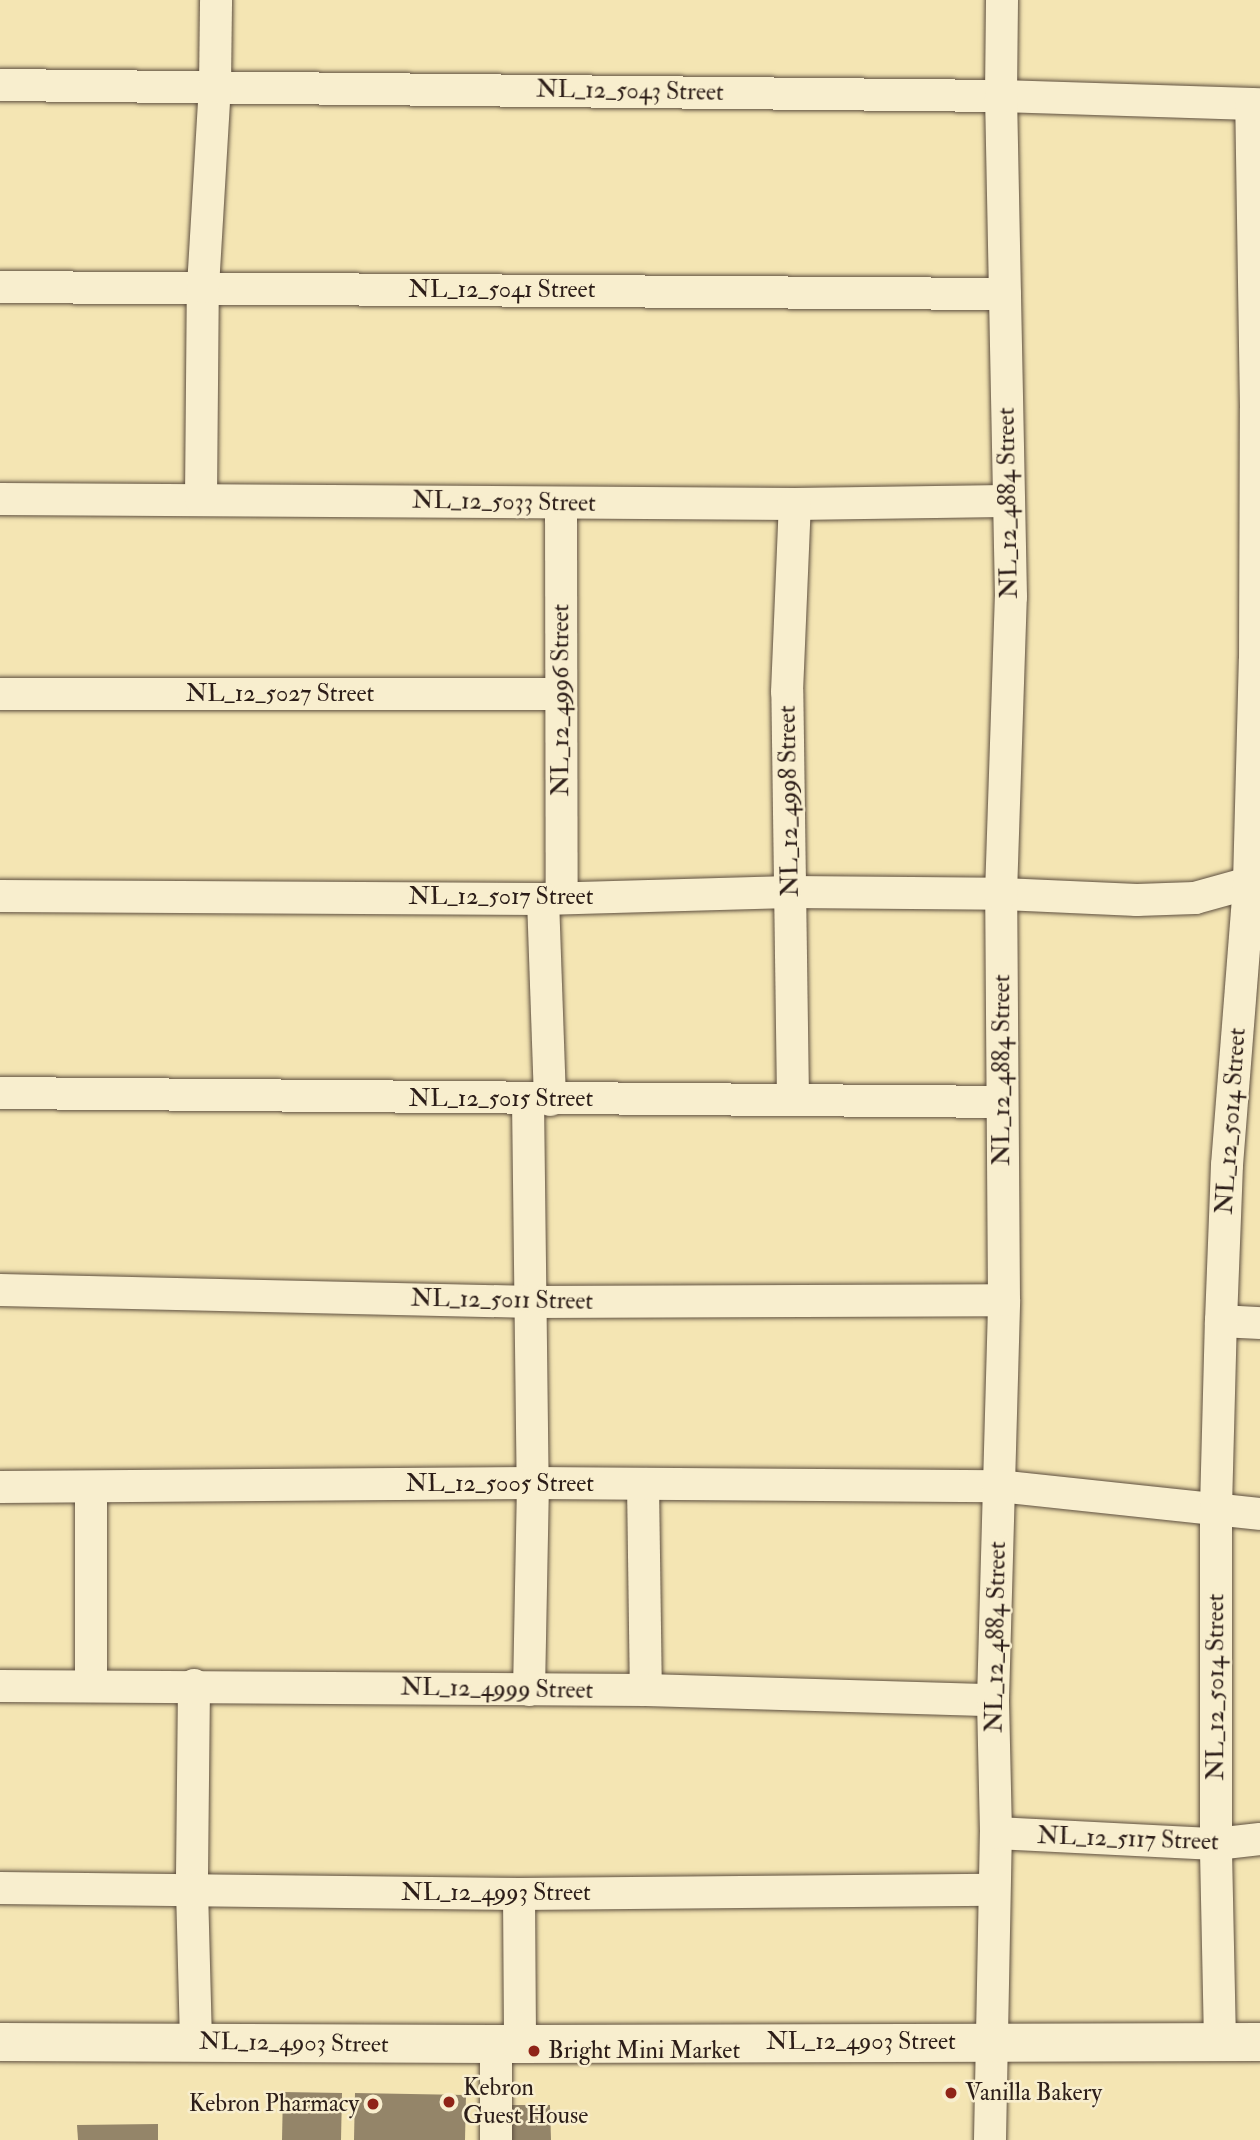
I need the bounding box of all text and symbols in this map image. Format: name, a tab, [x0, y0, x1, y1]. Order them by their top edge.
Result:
street label: NL_12_5043 Street	[536, 75, 724, 107]
street label: NL_12_5041 Street	[409, 276, 595, 304]
street label: NL_12_4884 Street	[992, 407, 1024, 599]
street label: NL_12_5033 Street	[412, 486, 596, 518]
street label: NL_12_4996 Street	[547, 604, 575, 796]
street label: NL_12_5027 Street	[186, 680, 374, 708]
street label: NL_12_4998 Street	[773, 705, 805, 897]
street label: NL_12_5017 Street	[409, 883, 593, 911]
street label: NL_12_4884 Street	[988, 974, 1016, 1166]
street label: NL_12_5014 Street	[1210, 1027, 1252, 1215]
street label: NL_12_5015 Street	[409, 1085, 593, 1113]
street label: NL_12_5011 Street	[411, 1284, 593, 1316]
street label: NL_12_5005 Street	[406, 1470, 594, 1498]
street label: NL_12_4884 Street	[980, 1541, 1012, 1733]
street label: NL_12_5014 Street	[1202, 1594, 1230, 1780]
street label: NL_12_4999 Street	[400, 1673, 594, 1705]
street label: NL_12_5117 Street	[1037, 1821, 1219, 1857]
street label: NL_12_4993 Street	[401, 1879, 591, 1907]
street label: NL_12_4903 Street	[199, 2027, 389, 2059]
street label: NL_12_4903 Street	[766, 2028, 956, 2056]
place label: Bright Mini Market	[548, 2037, 740, 2065]
marker: Bright Mini Market	[526, 2043, 542, 2059]
place label: Kebron Guest House	[463, 2074, 588, 2130]
place label: Vanilla Bakery	[965, 2079, 1102, 2107]
marker: Vanilla Bakery	[943, 2085, 959, 2101]
place label: Kebron Pharmacy	[189, 2090, 359, 2118]
marker: Kebron Guest House	[441, 2094, 457, 2110]
marker: Kebron Pharmacy	[365, 2096, 381, 2112]

